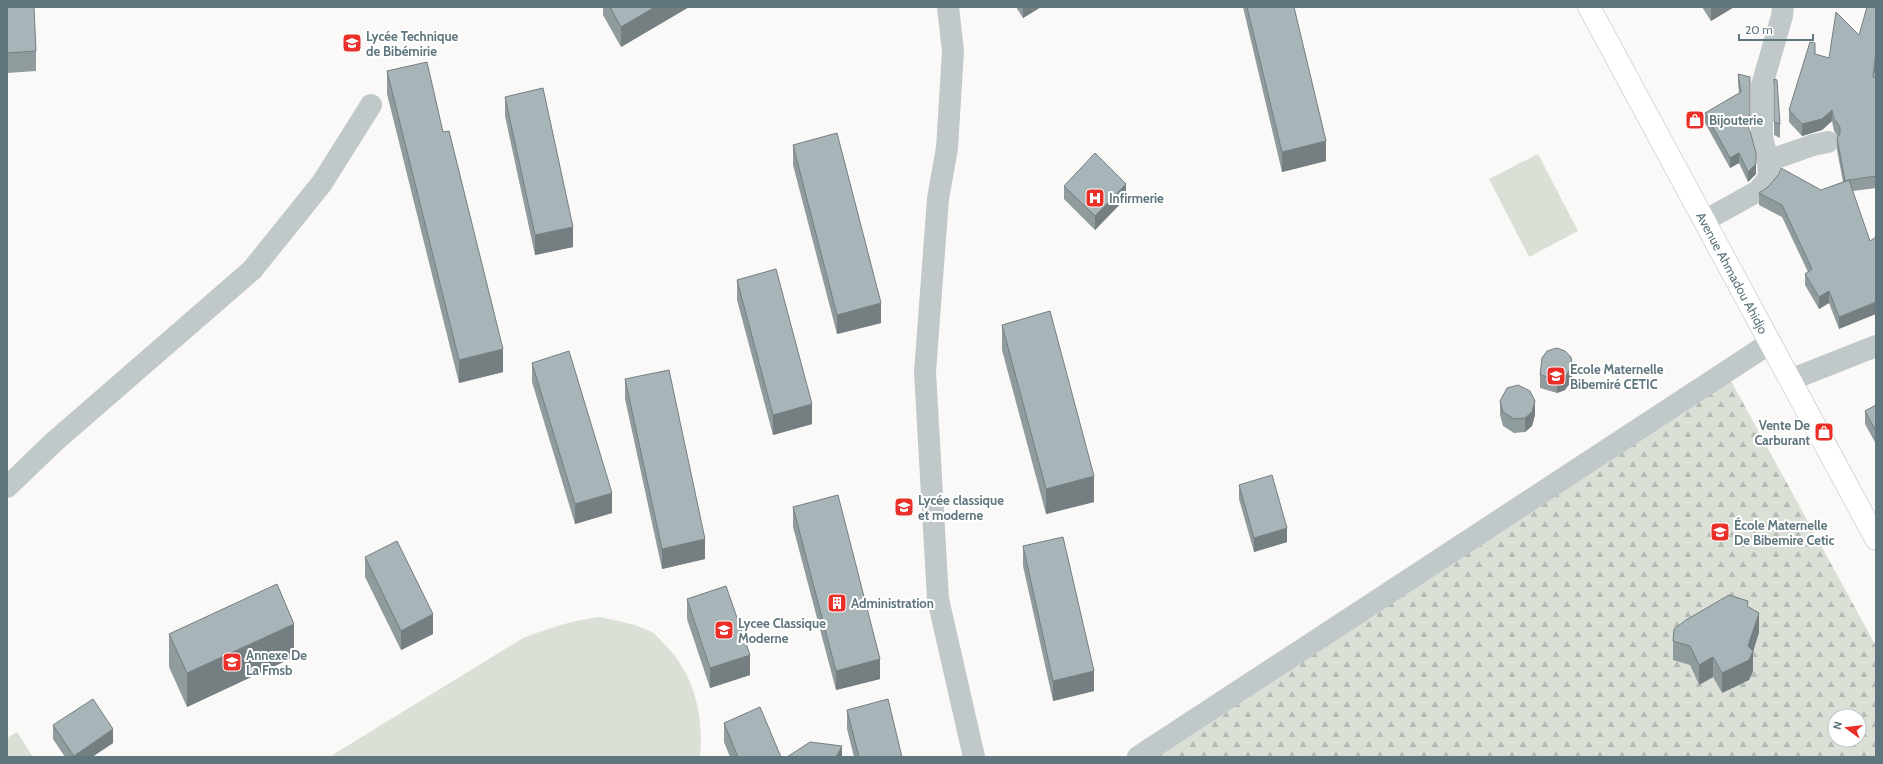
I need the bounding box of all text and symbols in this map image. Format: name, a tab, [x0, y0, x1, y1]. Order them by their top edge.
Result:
scale bar	[1739, 16, 1813, 42]
text: 20 m	[1745, 22, 1773, 37]
place label: Lycée Technique de Bibémirie	[366, 28, 459, 59]
school or university icon: Lycée Technique de Bibémirie	[341, 32, 363, 54]
shop icon: Bijouterie	[1684, 109, 1706, 131]
place label: Bijouterie	[1709, 112, 1763, 128]
hospital icon: Infirmerie	[1084, 187, 1106, 209]
place label: Infirmerie	[1109, 190, 1164, 206]
street label: Avenue Ahmadou Ahidjo	[1693, 209, 1772, 336]
place label: Ecole Maternelle Bibemiré CETIC	[1570, 361, 1664, 392]
school or university icon: Ecole Maternelle Bibemiré CETIC	[1545, 365, 1567, 387]
place label: Vente De Carburant	[1754, 417, 1811, 448]
shop icon: Vente De Carburant	[1813, 421, 1835, 443]
place label: Lycée classique et moderne	[918, 492, 1004, 523]
school or university icon: Lycée classique et moderne	[893, 496, 915, 518]
place label: École Maternelle De Bibemire Cetic	[1734, 516, 1834, 548]
school or university icon: École Maternelle De Bibemire Cetic	[1709, 521, 1731, 543]
building icon: Administration	[826, 592, 848, 614]
place label: Administration	[851, 595, 934, 611]
place label: Lycee Classique Moderne	[738, 615, 826, 646]
school or university icon: Lycee Classique Moderne	[713, 619, 735, 641]
place label: Annexe De La Fmsb	[246, 647, 307, 678]
school or university icon: Annexe De La Fmsb	[221, 651, 243, 673]
north arrow	[1827, 708, 1867, 748]
text: N	[1830, 720, 1845, 731]

